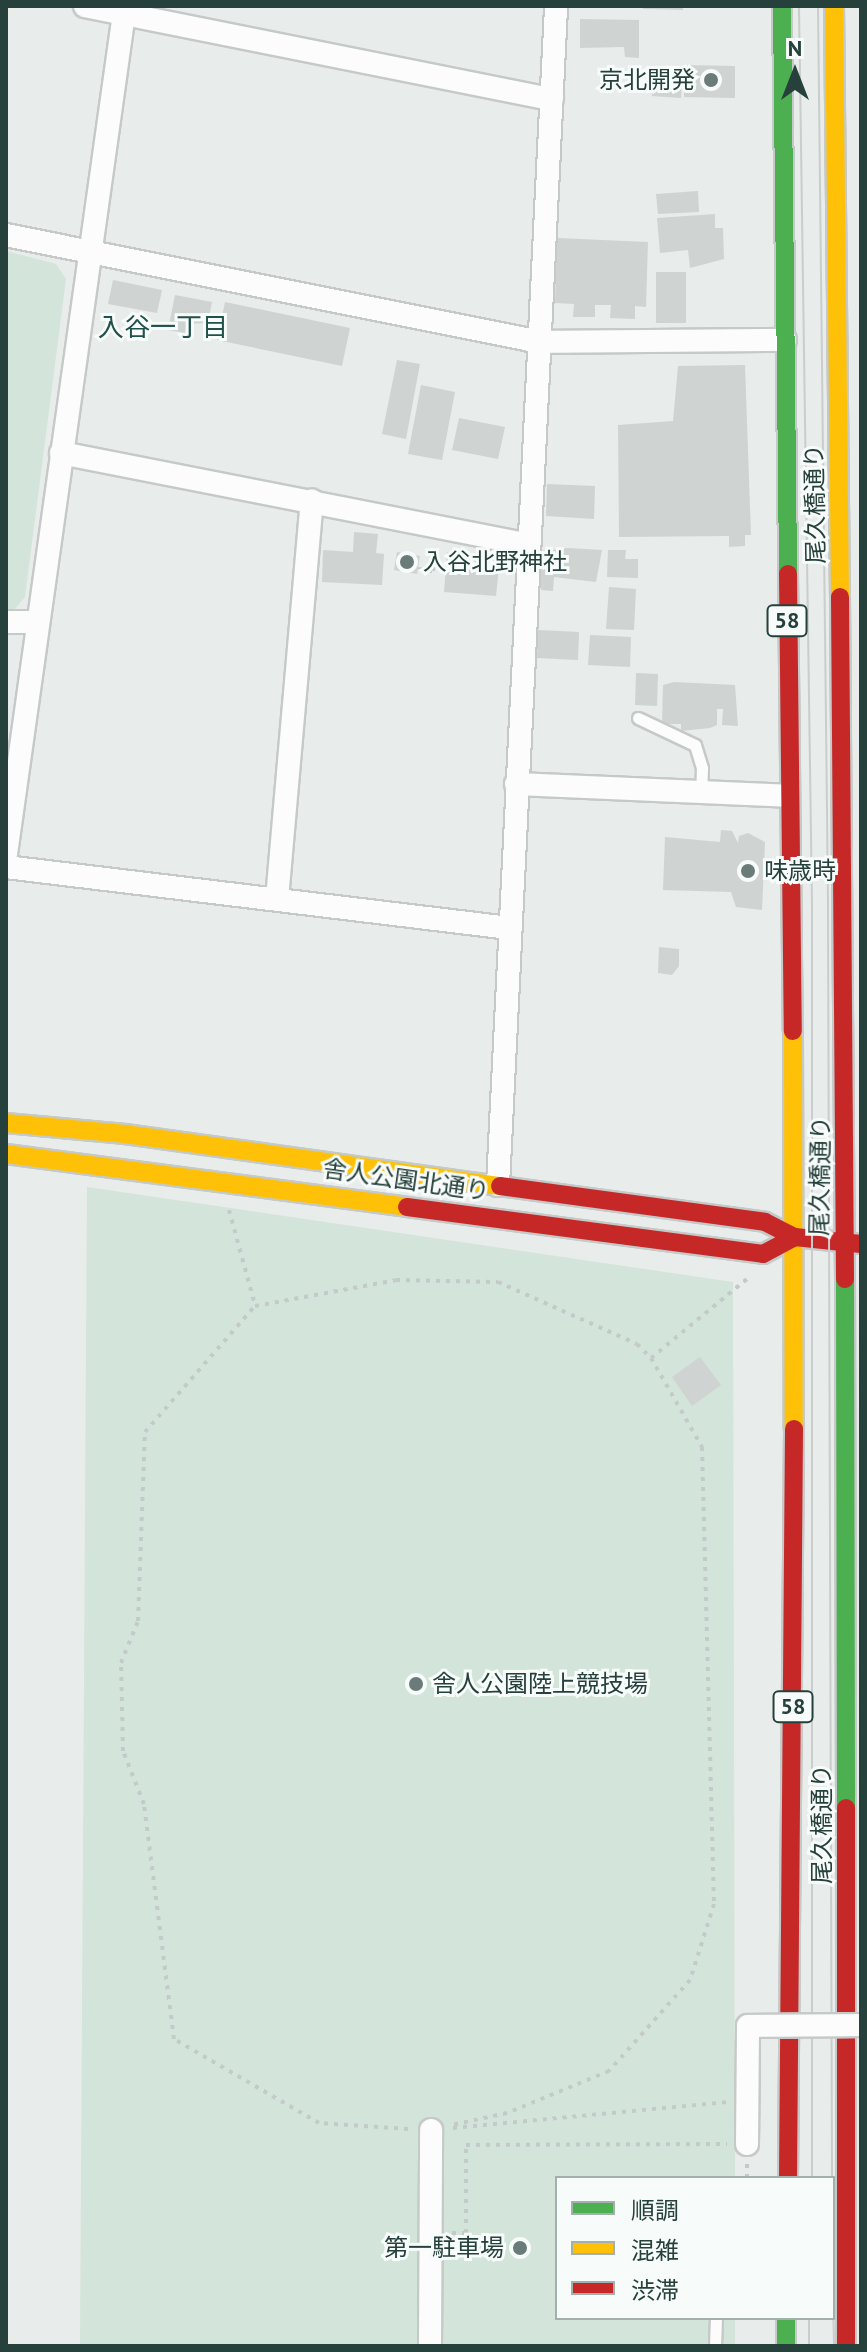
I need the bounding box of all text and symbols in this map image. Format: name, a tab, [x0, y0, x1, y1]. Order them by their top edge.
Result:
north arrow	[755, 32, 835, 112]
text: N	[788, 34, 802, 62]
place label: 京北開発	[599, 66, 695, 94]
marker: 京北開発	[702, 71, 720, 89]
district label: 入谷一丁目	[98, 311, 228, 343]
street label: 尾久橋通り	[800, 444, 830, 564]
place label: 入谷北野神社	[423, 548, 567, 576]
marker: 入谷北野神社	[398, 553, 416, 571]
road number: 58	[765, 603, 809, 639]
place label: 味歳時	[764, 857, 836, 885]
marker: 味歳時	[739, 862, 757, 880]
street label: 尾久橋通り	[805, 1116, 835, 1236]
street label: 舎人公園北通り	[321, 1154, 491, 1206]
place label: 舎人公園陸上競技場	[432, 1670, 648, 1698]
marker: 舎人公園陸上競技場	[407, 1675, 425, 1693]
road number: 58	[771, 1689, 815, 1725]
street label: 尾久橋通り	[808, 1764, 836, 1884]
legend	[555, 2176, 835, 2320]
text: 順調	[631, 2195, 679, 2226]
place label: 第一駐車場	[384, 2234, 504, 2262]
text: 混雑	[631, 2235, 679, 2266]
marker: 第一駐車場	[511, 2239, 529, 2257]
text: 渋滞	[631, 2275, 679, 2306]

